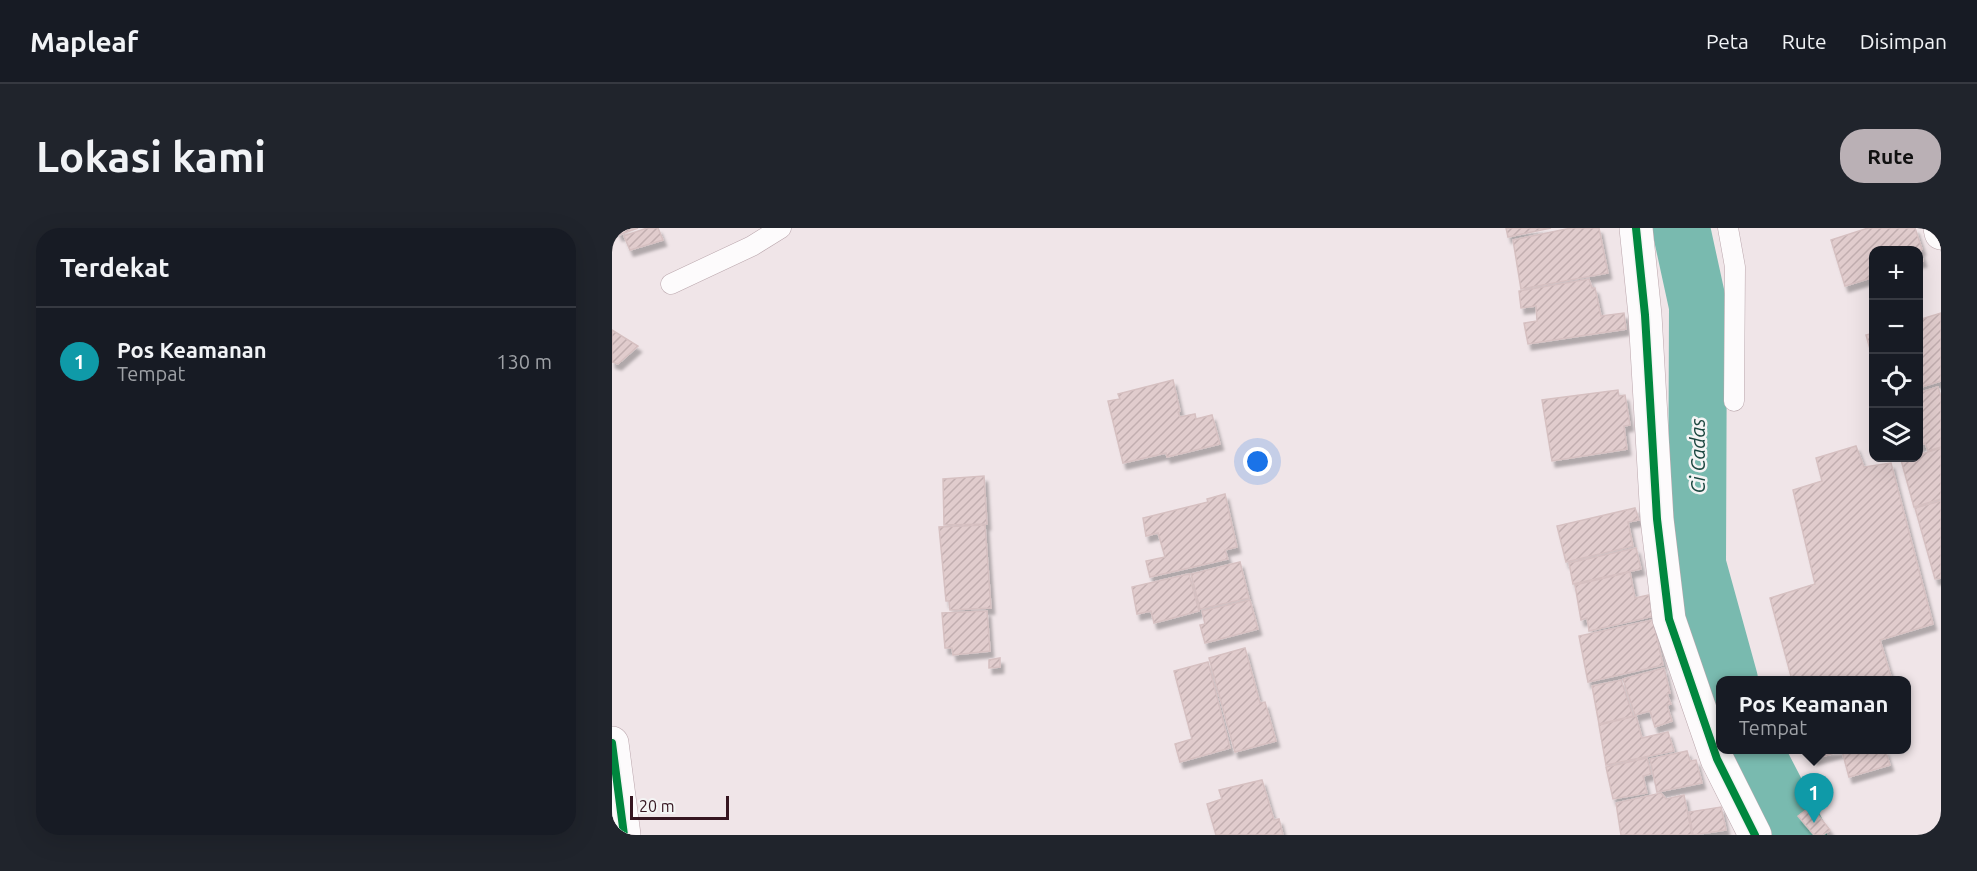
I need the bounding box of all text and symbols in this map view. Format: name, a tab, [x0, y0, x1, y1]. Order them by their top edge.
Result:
text: Mapleaf	[30, 26, 138, 57]
text: Peta	[1706, 29, 1749, 53]
text: Rute	[1782, 29, 1827, 53]
text: Disimpan	[1860, 29, 1947, 53]
button: Rute	[1840, 129, 1941, 183]
text: Lokasi kami	[36, 133, 266, 180]
map controls	[1869, 246, 1923, 462]
button: +	[1869, 246, 1923, 300]
text: Terdekat	[60, 253, 170, 282]
button: −	[1869, 300, 1923, 354]
text: Pos Keamanan	[117, 337, 267, 362]
text: 1	[74, 350, 85, 373]
text: 130 m	[496, 350, 552, 373]
button: locate	[1869, 354, 1923, 408]
text: Tempat	[117, 362, 185, 385]
button: layers	[1869, 408, 1923, 462]
water label: Ci Cadas	[1686, 418, 1709, 494]
your location	[1243, 447, 1272, 476]
popup	[1716, 676, 1911, 754]
text: Pos Keamanan	[1739, 691, 1888, 716]
text: Tempat	[1739, 716, 1807, 739]
pin: 1	[1794, 774, 1834, 823]
scale bar	[630, 793, 729, 820]
text: 20 m	[639, 797, 675, 815]

